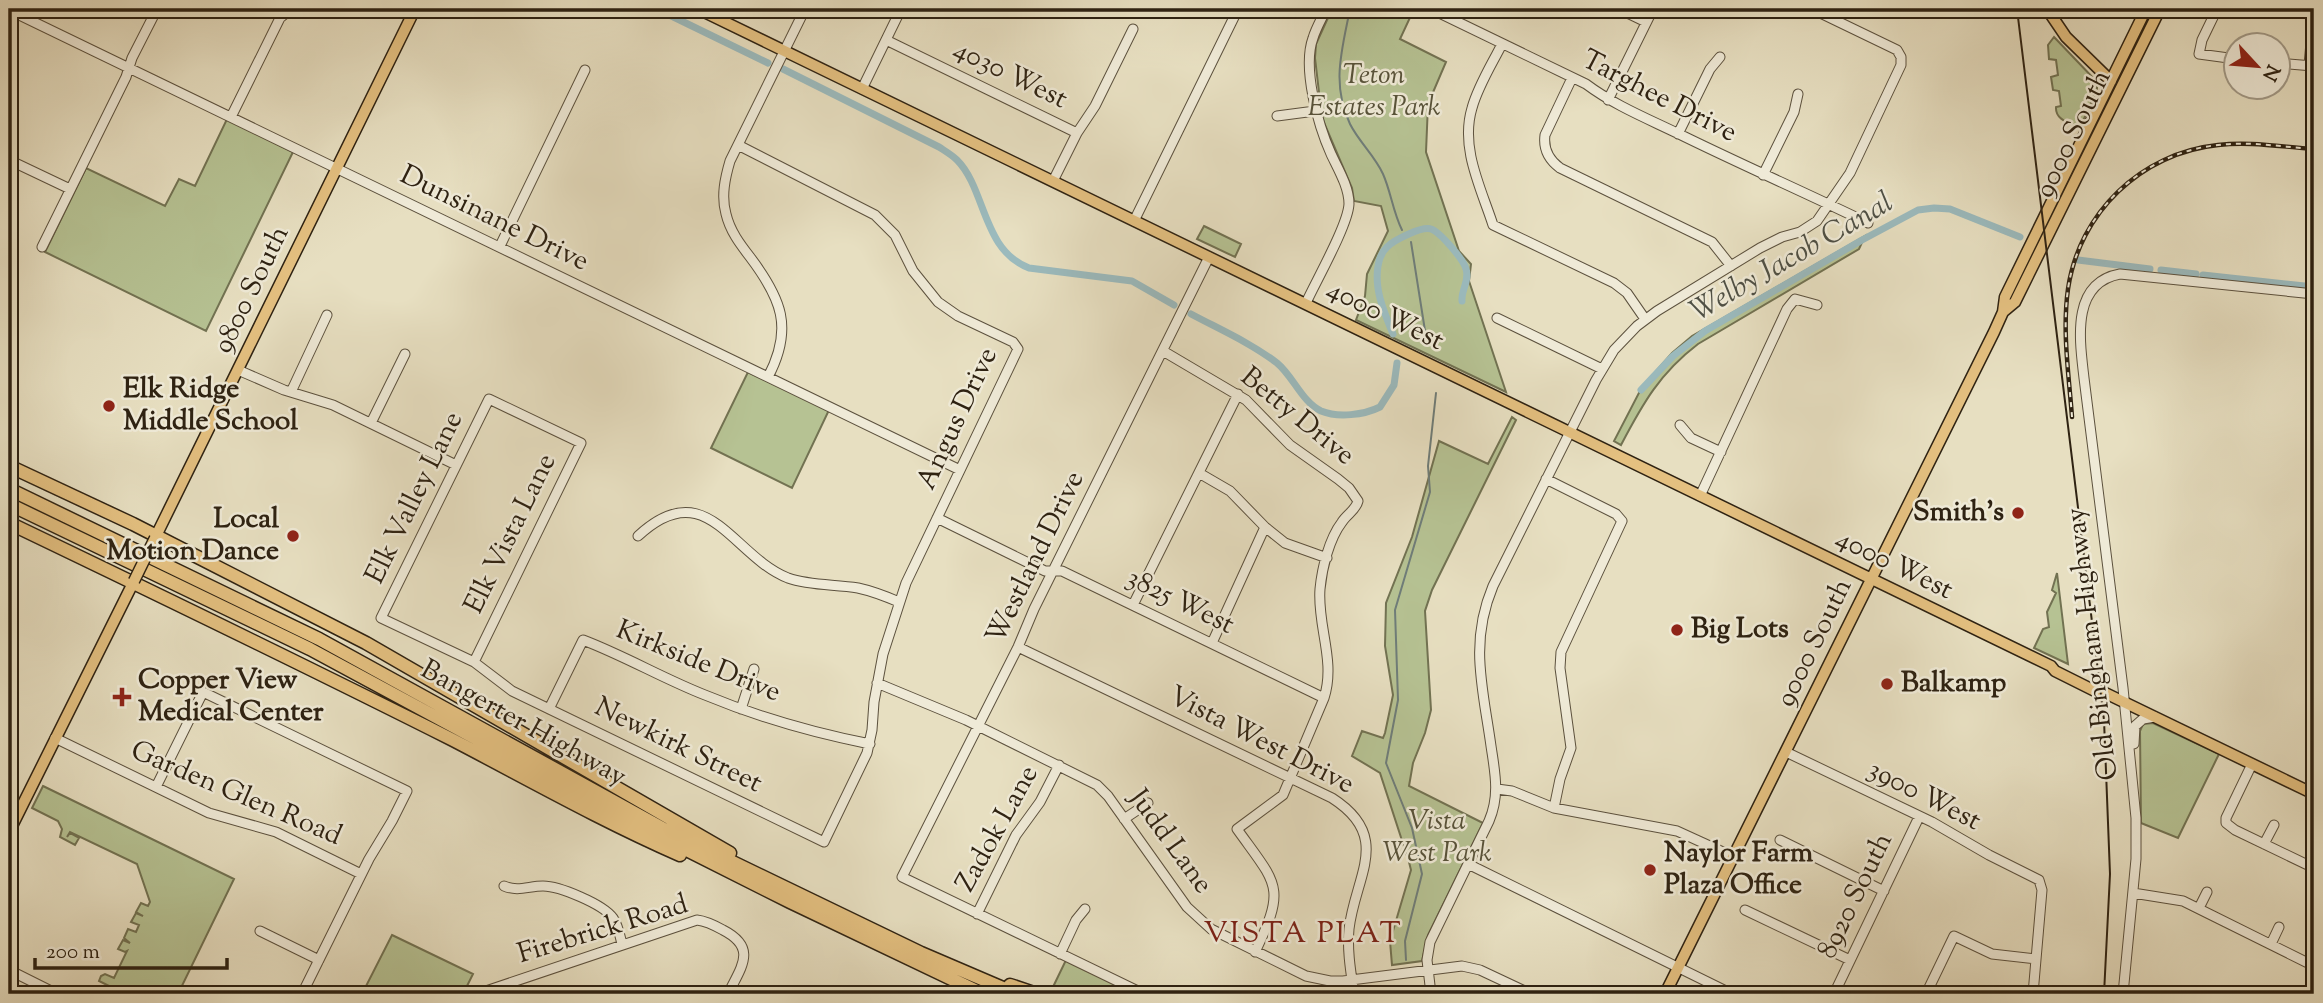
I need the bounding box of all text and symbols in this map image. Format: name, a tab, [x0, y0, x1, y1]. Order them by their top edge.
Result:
street label: 4030 West	[946, 30, 1074, 120]
north arrow	[2222, 32, 2292, 102]
street label: Targhee Drive	[1574, 41, 1744, 153]
park label: Teton Estates Park	[1308, 56, 1441, 128]
text: N	[2255, 60, 2285, 85]
street label: 9000 South	[2026, 63, 2122, 205]
street label: Dunsinane Drive	[393, 156, 595, 282]
water label: Welby Jacob Canal	[1682, 182, 1902, 334]
street label: 9800 South	[204, 220, 300, 360]
street label: 4000 West	[1319, 270, 1451, 362]
street label: Angus Drive	[908, 341, 1008, 497]
street label: Betty Drive	[1231, 358, 1363, 476]
place label: Elk Ridge Middle School	[123, 370, 298, 442]
marker: Elk Ridge Middle School	[101, 398, 117, 414]
street label: Elk Valley Lane	[356, 405, 474, 591]
street label: Elk Vista Lane	[455, 447, 567, 621]
street label: Westland Drive	[977, 465, 1095, 651]
place label: Smith's	[1913, 493, 2004, 533]
place label: Local Motion Dance	[106, 500, 279, 572]
marker: Smith's	[2010, 505, 2026, 521]
street label: Old Bingham Highway	[2056, 505, 2130, 783]
street label: 4000 West	[1828, 519, 1960, 611]
marker: Local Motion Dance	[285, 528, 301, 544]
street label: 3825 West	[1119, 559, 1241, 646]
street label: 9000 South	[1767, 572, 1863, 714]
place label: Big Lots	[1691, 610, 1789, 650]
street label: Kirkside Drive	[610, 611, 786, 713]
marker: Big Lots	[1669, 622, 1685, 638]
street label: Bangerter Highway	[413, 651, 633, 797]
place label: Copper View Medical Center	[138, 661, 324, 733]
place label: Balkamp	[1901, 664, 2006, 704]
marker: Balkamp	[1879, 676, 1895, 692]
street label: Vista West Drive	[1161, 677, 1361, 805]
marker: Copper View Medical Center	[112, 687, 132, 707]
street label: Newkirk Street	[587, 688, 769, 804]
street label: Garden Glen Road	[124, 731, 348, 857]
street label: 3900 West	[1860, 750, 1988, 842]
street label: Zadok Lane	[947, 758, 1049, 900]
street label: Judd Lane	[1117, 780, 1222, 903]
park label: Vista West Park	[1382, 802, 1492, 874]
street label: 8920 South	[1808, 826, 1904, 966]
place label: Naylor Farm Plaza Office	[1664, 834, 1814, 906]
marker: Naylor Farm Plaza Office	[1642, 862, 1658, 878]
street label: Firebrick Road	[513, 885, 693, 975]
district label: VISTA PLAT	[1204, 913, 1402, 956]
scale bar	[35, 926, 228, 970]
text: 200 m	[46, 938, 100, 968]

